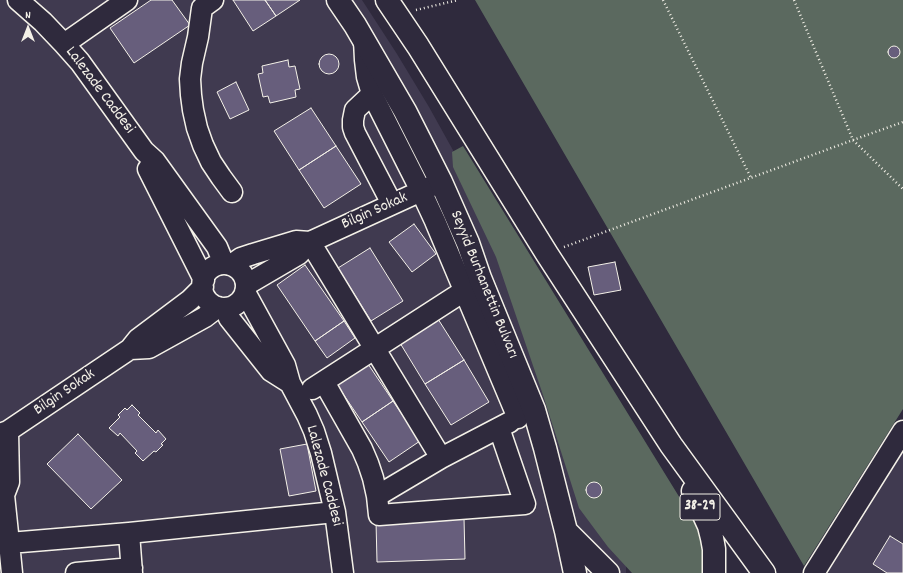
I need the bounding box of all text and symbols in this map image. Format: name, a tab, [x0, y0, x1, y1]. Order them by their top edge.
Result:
north arrow	[8, 8, 48, 48]
text: N	[25, 8, 31, 24]
street label: Lalezade Caddesi	[60, 44, 138, 138]
street label: Bilgin Sokak	[339, 189, 411, 235]
street label: Seyyid Burhanettin Bulvarı	[445, 208, 521, 362]
street label: Bilgin Sokak	[31, 365, 99, 421]
street label: Lalezade Caddesi	[300, 423, 346, 529]
road number: 38-29	[680, 494, 720, 520]

